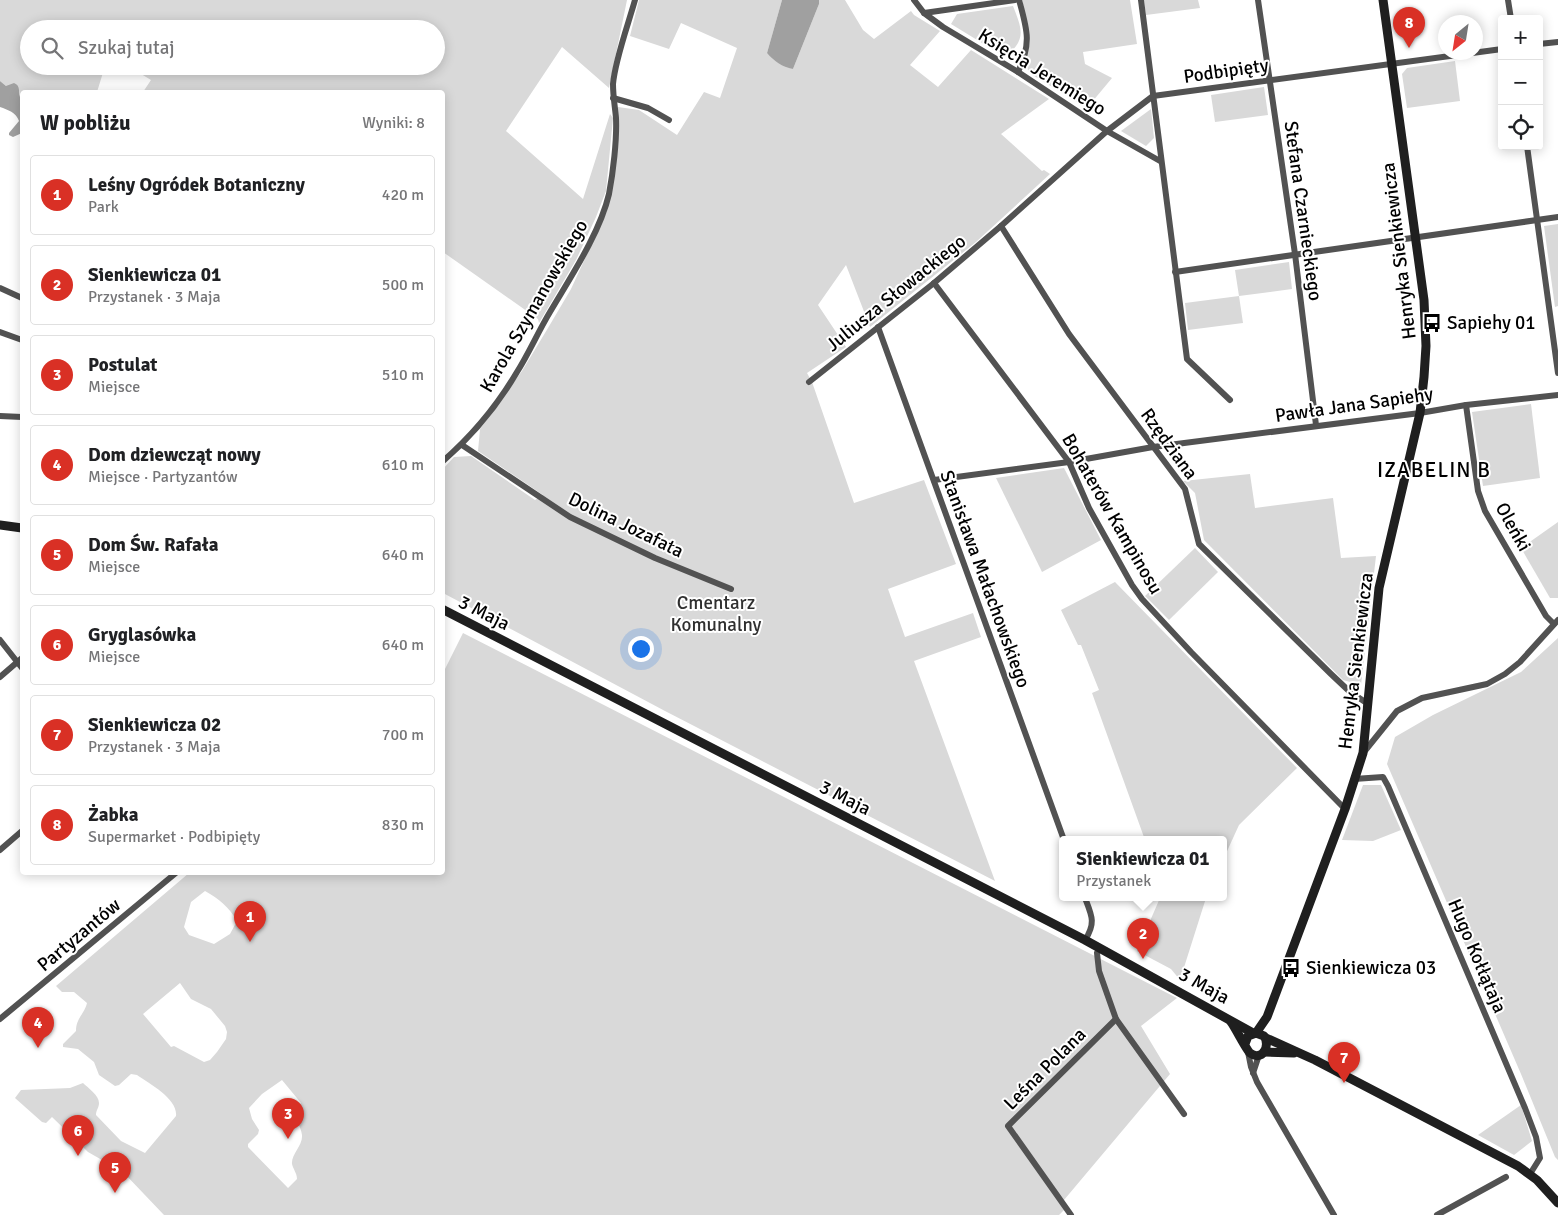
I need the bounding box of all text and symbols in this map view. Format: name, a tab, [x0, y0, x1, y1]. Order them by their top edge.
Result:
pin: 8	[1393, 7, 1425, 48]
north arrow	[1438, 15, 1483, 60]
map controls	[1498, 15, 1543, 150]
button: +	[1498, 15, 1543, 60]
search box	[20, 20, 445, 75]
street label: Księcia Jeremiego	[974, 23, 1111, 121]
icon: search	[38, 34, 66, 62]
text: Szukaj tutaj	[78, 36, 175, 60]
street label: Podbipięty	[1182, 53, 1270, 89]
button: −	[1498, 60, 1543, 105]
button: locate	[1498, 105, 1543, 150]
text: W pobliżu	[40, 110, 131, 136]
text: Wyniki: 8	[362, 113, 425, 133]
street label: Stefana Czarnieckiego	[1279, 120, 1328, 303]
street label: Henryka Sienkiewicza	[1376, 161, 1422, 341]
text: Leśny Ogródek Botaniczny	[88, 173, 305, 197]
text: 1	[53, 185, 61, 205]
text: 420 m	[382, 185, 424, 205]
text: Park	[88, 197, 119, 217]
street label: Karola Szymanowskiego	[475, 215, 593, 397]
street label: Juliusza Słowackiego	[821, 229, 971, 357]
text: Sienkiewicza 01	[88, 263, 221, 287]
text: 2	[53, 275, 61, 295]
text: 500 m	[382, 275, 424, 295]
text: Przystanek · 3 Maja	[88, 287, 221, 307]
place label: Sapiehy 01	[1447, 311, 1536, 335]
bus stop icon: Sapiehy 01	[1421, 312, 1443, 334]
text: Postulat	[88, 353, 157, 377]
text: 3	[53, 365, 61, 385]
text: 510 m	[382, 365, 424, 385]
text: Miejsce	[88, 377, 140, 397]
street label: Pawła Jana Sapiehy	[1273, 382, 1435, 428]
street label: Rzędziana	[1135, 404, 1203, 484]
street label: Bohaterów Kampinosu	[1056, 429, 1168, 599]
text: Dom dziewcząt nowy	[88, 443, 261, 467]
text: 4	[53, 455, 61, 475]
text: 610 m	[382, 455, 424, 475]
district label: IZABELIN B	[1377, 457, 1491, 483]
text: Miejsce · Partyzantów	[88, 467, 237, 487]
street label: Stanisława Małachowskiego	[934, 467, 1036, 691]
street label: Dolina Jozafata	[564, 487, 688, 563]
street label: Oleńki	[1490, 498, 1536, 556]
text: Dom Św. Rafała	[88, 533, 219, 557]
text: 5	[53, 545, 61, 565]
text: 640 m	[382, 545, 424, 565]
text: Miejsce	[88, 557, 140, 577]
street label: Henryka Sienkiewicza	[1333, 571, 1379, 751]
street label: 3 Maja	[454, 590, 514, 636]
park label: Cmentarz Komunalny	[671, 591, 762, 637]
text: Gryglasówka	[88, 623, 196, 647]
text: 6	[53, 635, 61, 655]
text: 640 m	[382, 635, 424, 655]
your location	[628, 636, 654, 662]
text: Miejsce	[88, 647, 140, 667]
text: Sienkiewicza 02	[88, 713, 221, 737]
text: 7	[53, 725, 61, 745]
text: 700 m	[382, 725, 424, 745]
text: Przystanek · 3 Maja	[88, 737, 221, 757]
street label: 3 Maja	[815, 775, 875, 821]
text: Żabka	[88, 803, 138, 827]
text: 8	[53, 815, 61, 835]
text: 830 m	[382, 815, 424, 835]
text: Supermarket · Podbipięty	[88, 827, 260, 847]
popup	[1059, 836, 1227, 901]
text: Sienkiewicza 01	[1076, 847, 1210, 871]
text: Przystanek	[1076, 871, 1151, 891]
street label: Partyzantów	[32, 893, 126, 977]
street label: Hugo Kołłątaja	[1442, 895, 1512, 1017]
pin: 1	[234, 901, 266, 942]
pin: 2	[1127, 918, 1159, 959]
place label: Sienkiewicza 03	[1306, 956, 1436, 980]
bus stop icon: Sienkiewicza 03	[1280, 957, 1302, 979]
street label: 3 Maja	[1174, 962, 1234, 1010]
pin: 4	[22, 1007, 54, 1048]
street label: Leśna Polana	[999, 1023, 1091, 1115]
pin: 7	[1328, 1042, 1360, 1083]
pin: 3	[272, 1098, 304, 1139]
pin: 6	[62, 1115, 94, 1156]
pin: 5	[99, 1152, 131, 1193]

